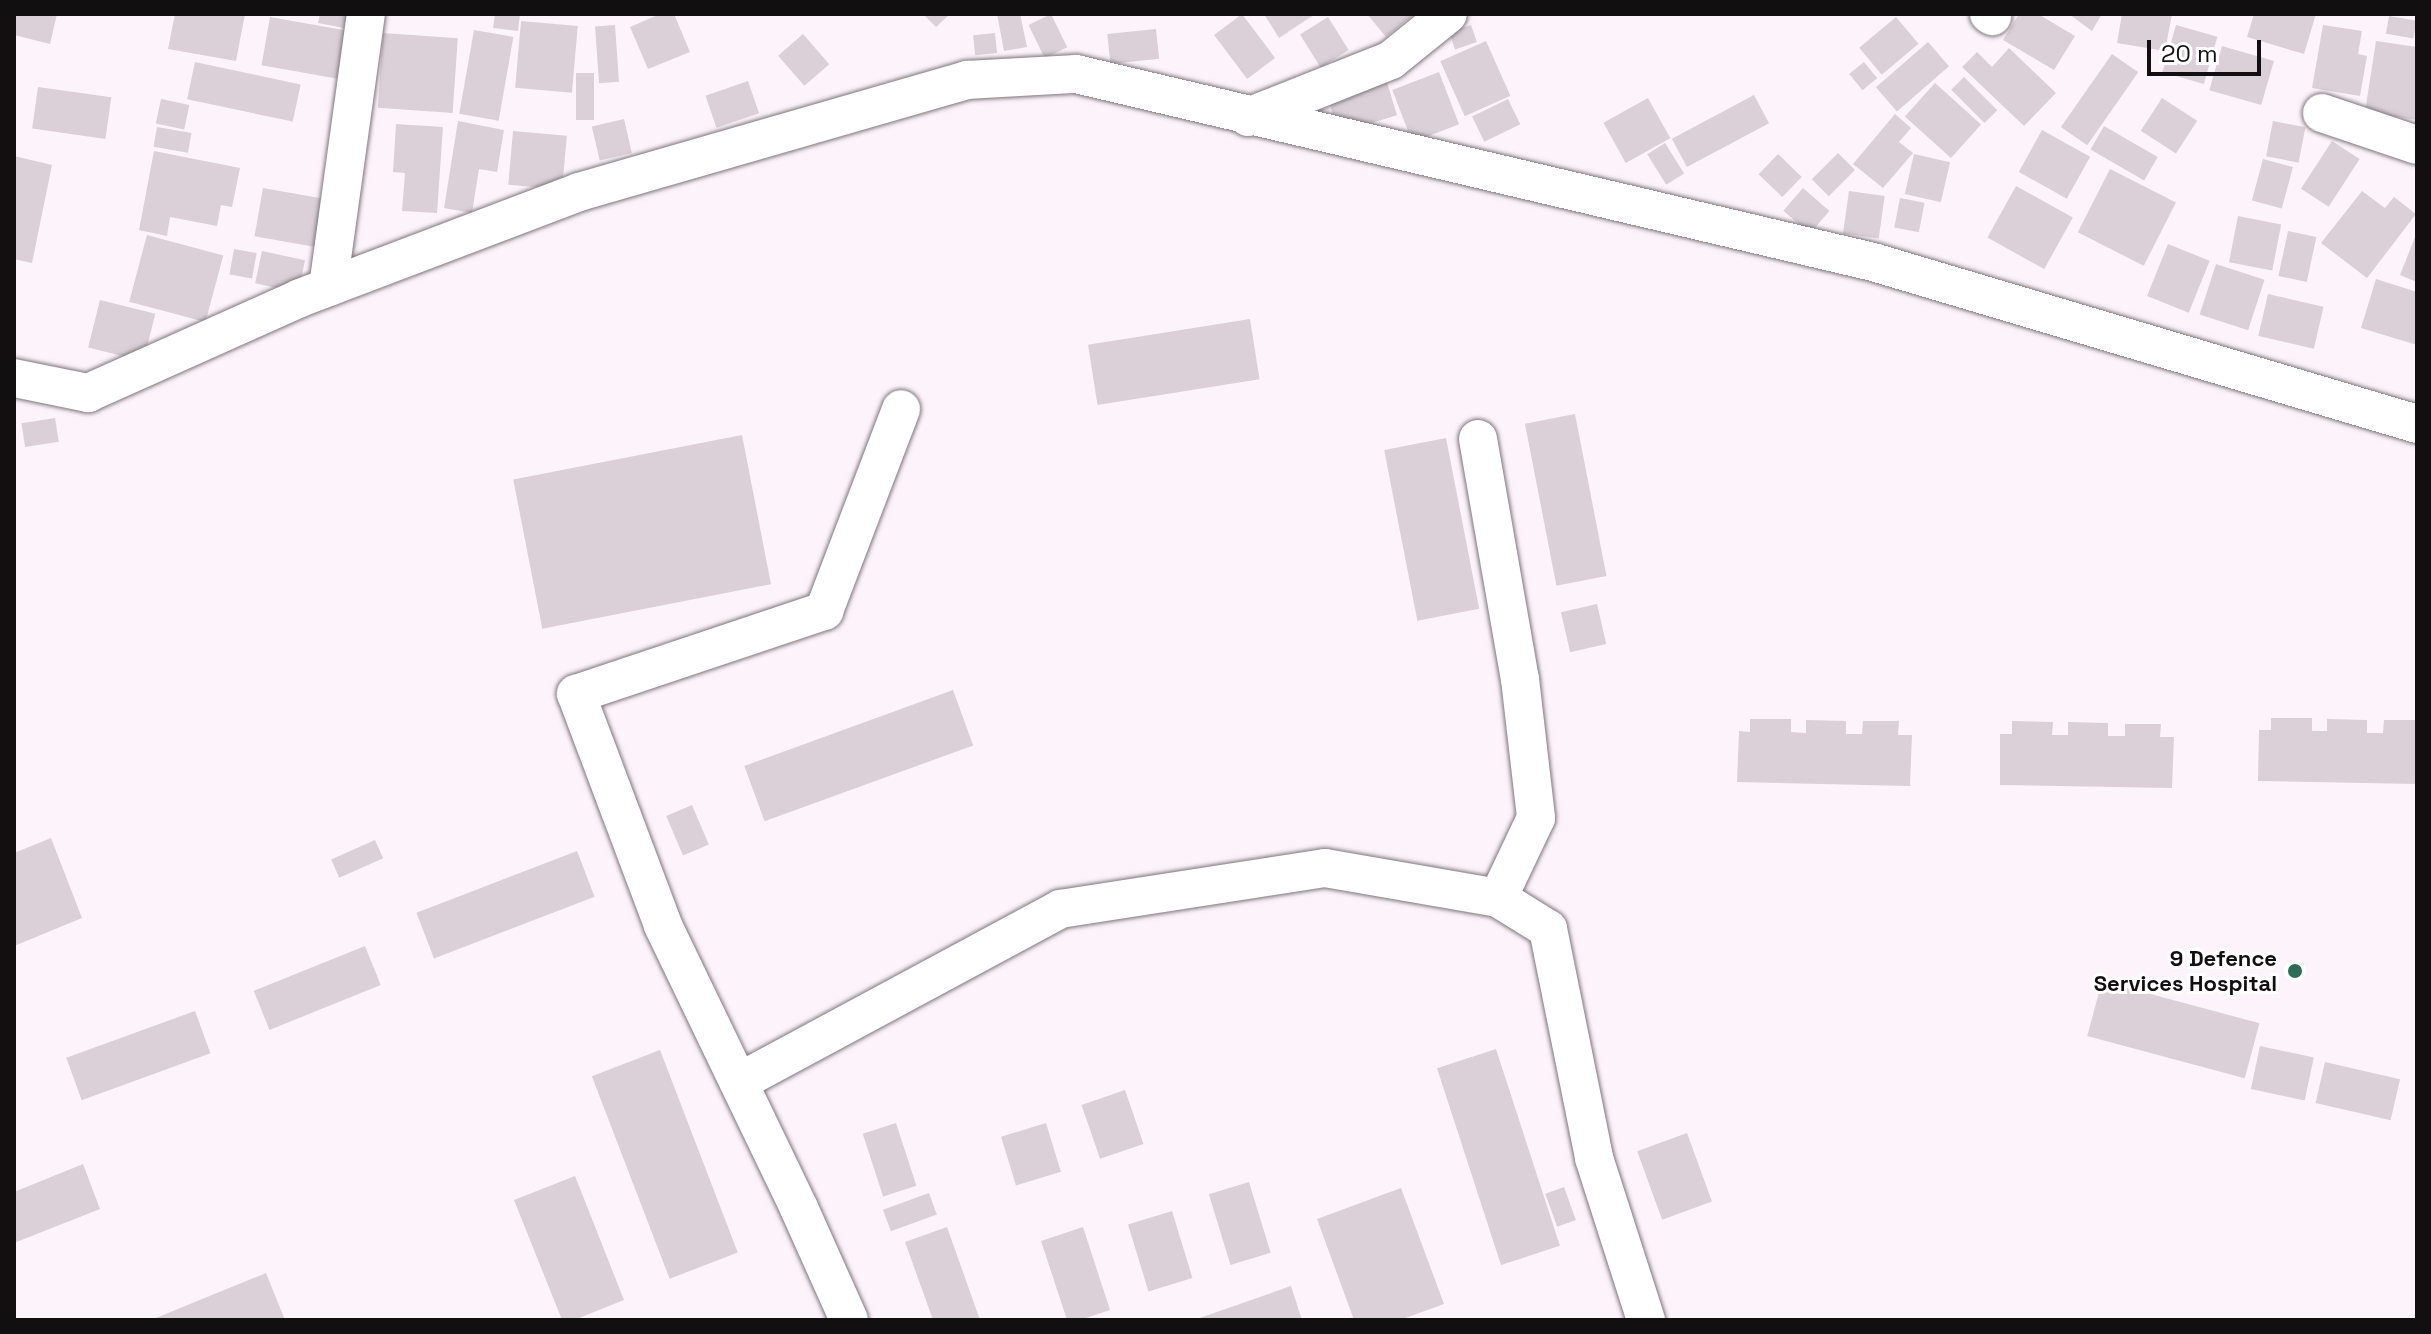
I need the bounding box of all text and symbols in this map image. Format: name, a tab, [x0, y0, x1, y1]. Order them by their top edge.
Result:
scale bar	[2151, 24, 2265, 74]
text: 20 m	[2161, 38, 2218, 69]
place label: 9 Defence Services Hospital	[2094, 945, 2277, 996]
marker: 9 Defence Services Hospital	[2284, 960, 2306, 982]

